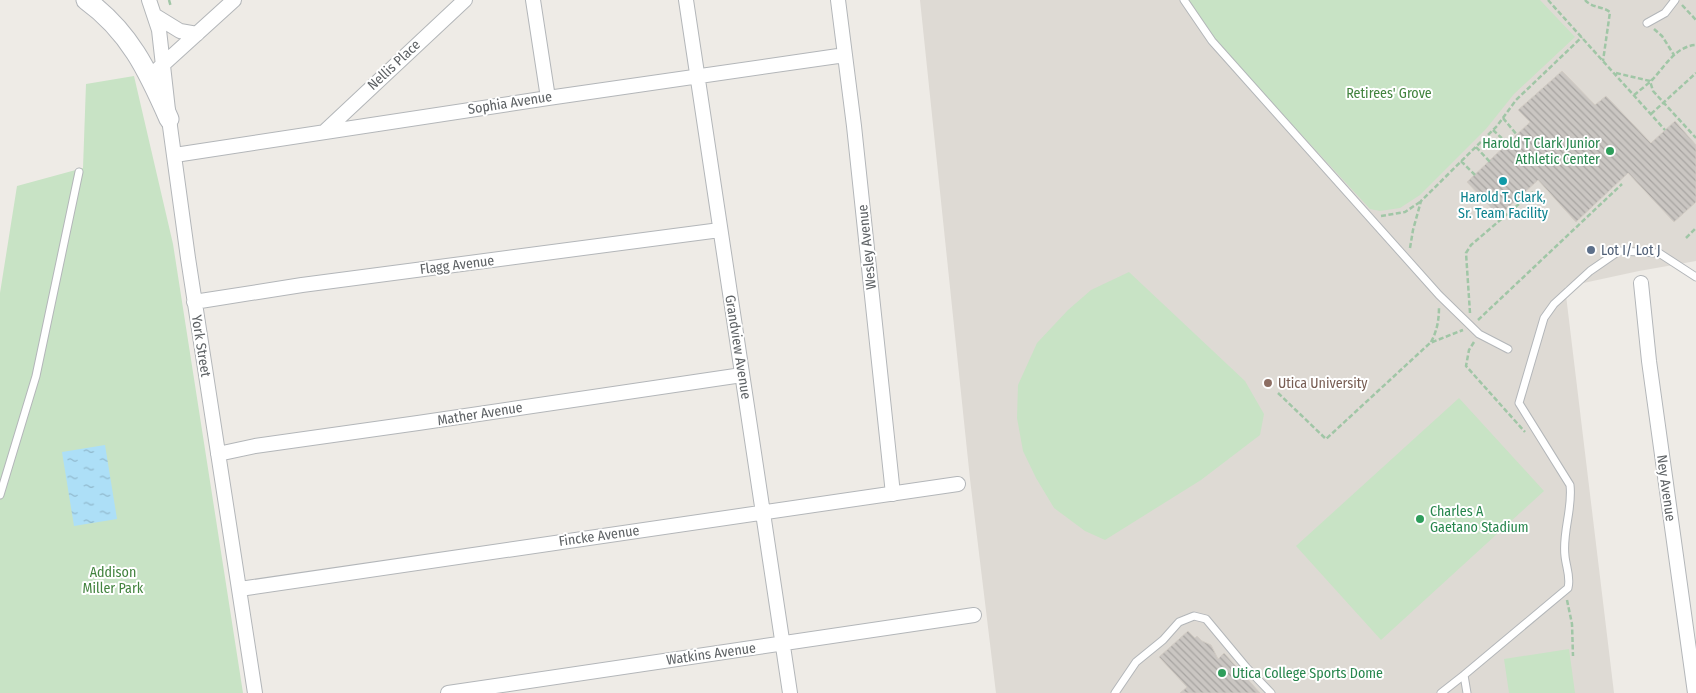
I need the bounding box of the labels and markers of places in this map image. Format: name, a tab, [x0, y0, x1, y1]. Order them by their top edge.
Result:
place label: Harold T Clark Junior Athletic Center	[1482, 135, 1600, 168]
marker: Harold T Clark Junior Athletic Center	[1604, 145, 1616, 157]
marker: Harold T. Clark, Sr. Team Facility	[1497, 175, 1509, 187]
place label: Harold T. Clark, Sr. Team Facility	[1458, 189, 1549, 222]
place label: Lot I/ Lot J	[1601, 242, 1661, 259]
marker: Lot I/ Lot J	[1585, 244, 1597, 256]
place label: Utica University	[1278, 375, 1368, 392]
marker: Utica University	[1262, 377, 1274, 389]
place label: Charles A Gaetano Stadium	[1430, 503, 1529, 536]
marker: Charles A Gaetano Stadium	[1414, 513, 1426, 525]
place label: Utica College Sports Dome	[1232, 665, 1383, 682]
marker: Utica College Sports Dome	[1216, 667, 1228, 679]

